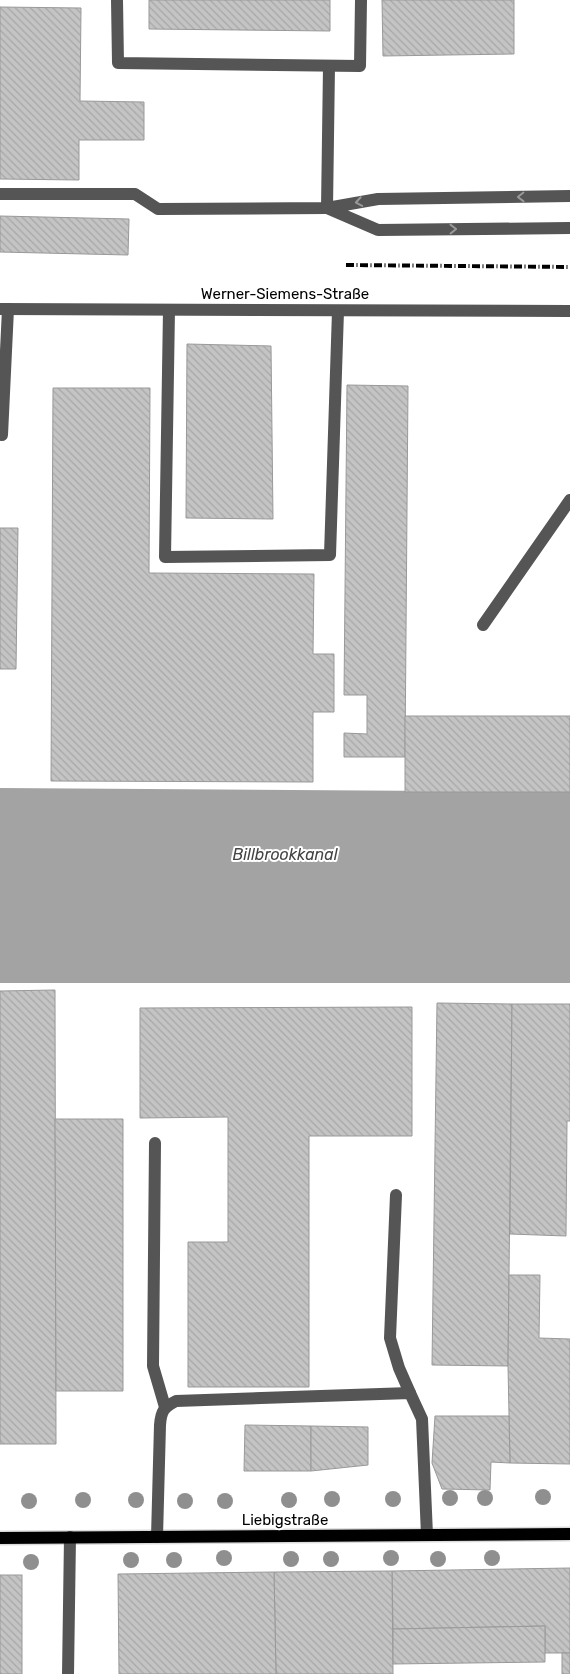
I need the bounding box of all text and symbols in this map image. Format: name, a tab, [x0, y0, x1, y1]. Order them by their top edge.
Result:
one-way arrow	[517, 192, 525, 202]
one-way arrow	[355, 197, 363, 207]
one-way arrow	[449, 224, 457, 234]
street label: Werner-Siemens-Straße	[201, 285, 369, 303]
water label: Billbrookkanal	[232, 845, 339, 864]
street label: Liebigstraße	[242, 1511, 328, 1529]

